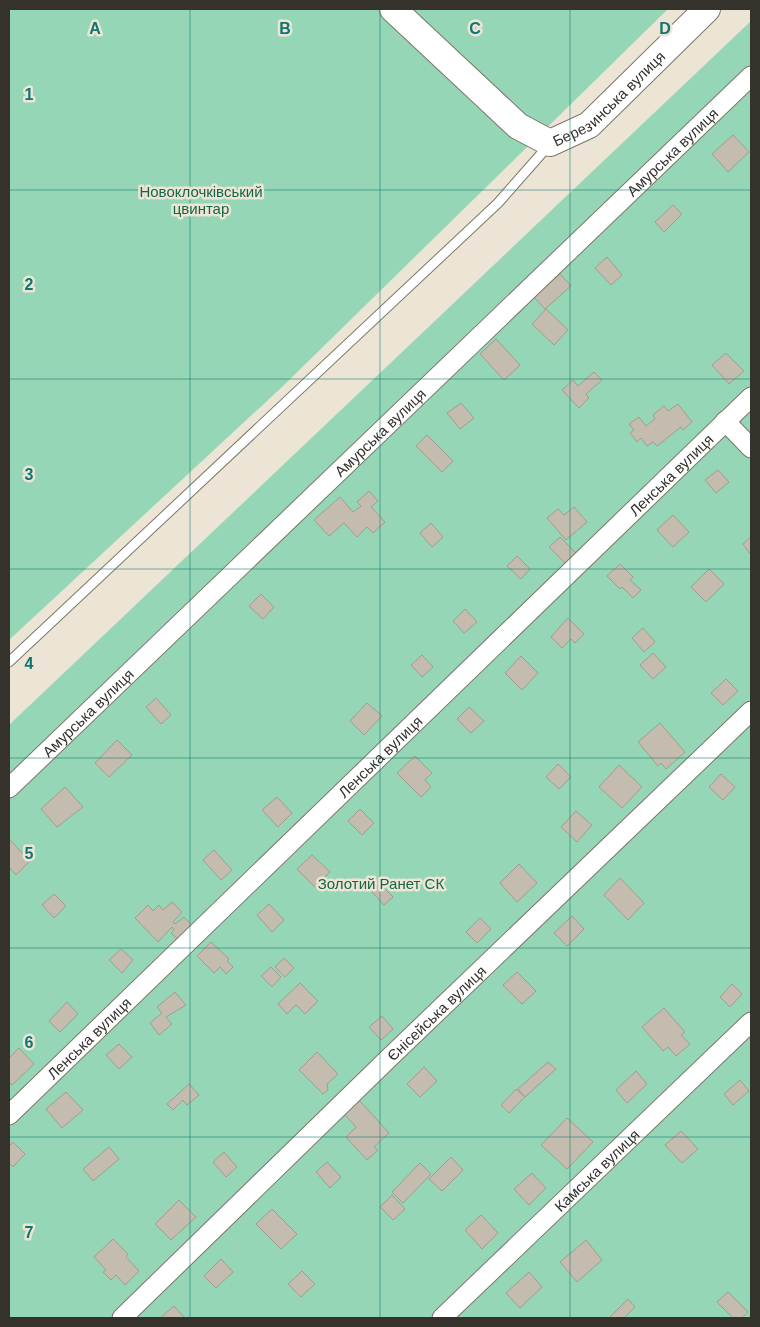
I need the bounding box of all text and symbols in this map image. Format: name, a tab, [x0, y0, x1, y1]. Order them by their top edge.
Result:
text: A	[89, 20, 101, 37]
text: B	[279, 20, 291, 37]
text: C	[469, 20, 481, 37]
text: D	[659, 20, 671, 37]
street label: Березинська вулиця	[550, 47, 668, 149]
text: 1	[25, 86, 34, 103]
street label: Амурська вулиця	[623, 104, 721, 199]
park label: Новоклочківський цвинтар	[139, 183, 263, 217]
text: 2	[25, 276, 34, 293]
street label: Амурська вулиця	[331, 385, 429, 480]
street label: Ленська вулиця	[625, 430, 716, 519]
text: 3	[25, 466, 34, 483]
text: 4	[25, 655, 34, 672]
street label: Амурська вулиця	[39, 665, 137, 760]
street label: Ленська вулиця	[334, 712, 425, 801]
text: 5	[25, 845, 34, 862]
park label: Золотий Ранет СК	[318, 875, 444, 892]
street label: Єнісейська вулиця	[383, 962, 489, 1064]
street label: Ленська вулиця	[43, 993, 134, 1082]
text: 6	[25, 1034, 34, 1051]
street label: Камська вулиця	[551, 1125, 642, 1214]
text: 7	[25, 1224, 34, 1241]

